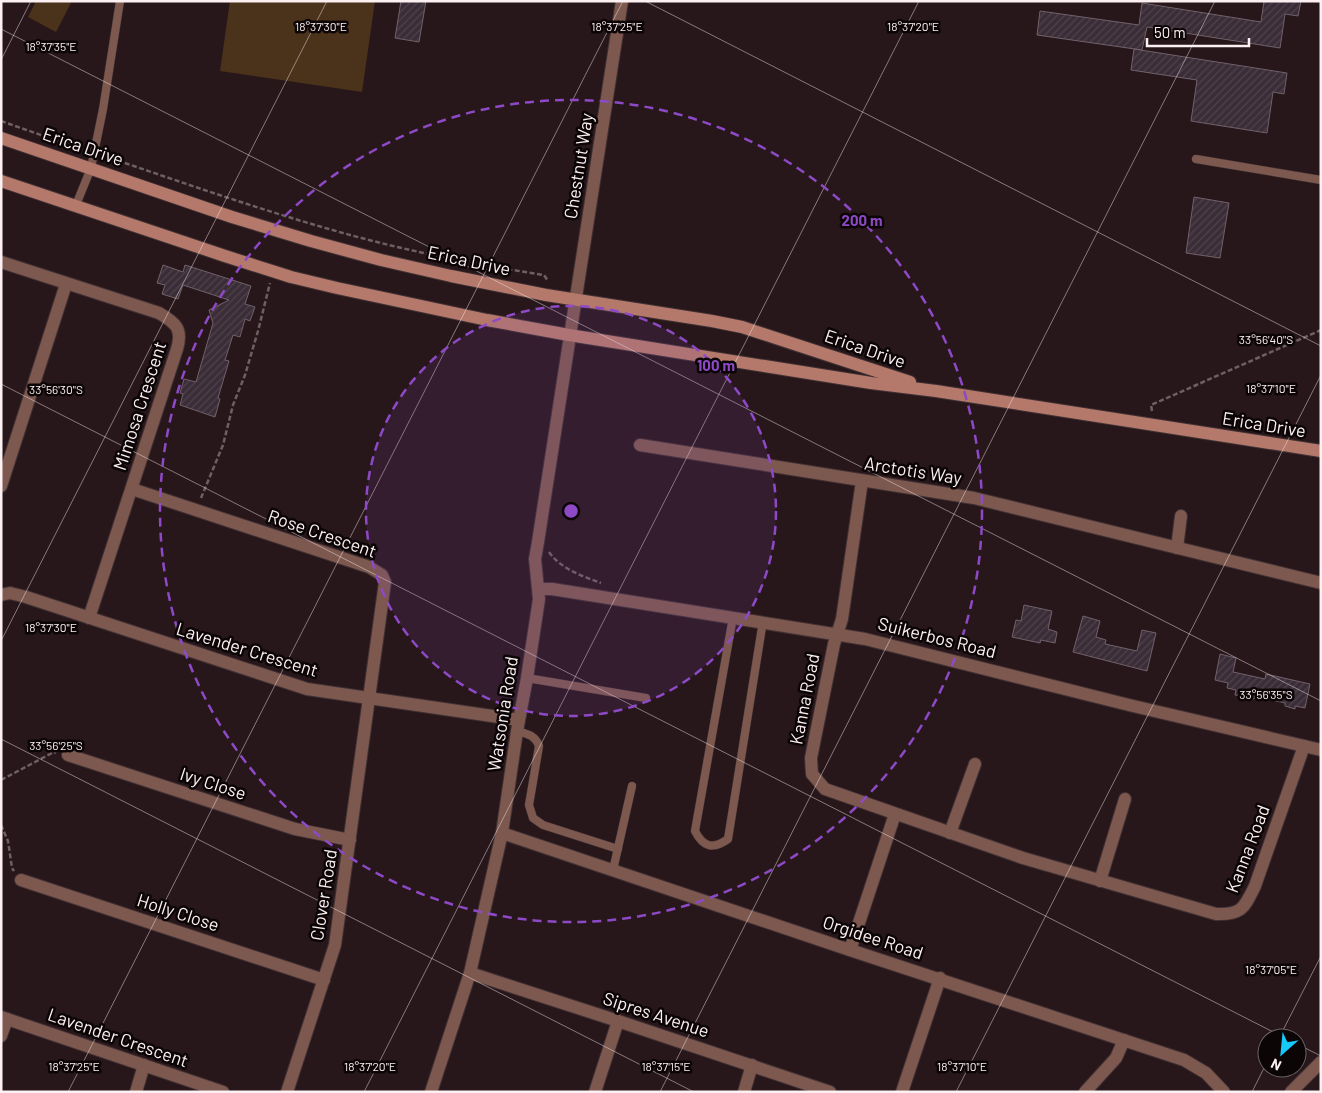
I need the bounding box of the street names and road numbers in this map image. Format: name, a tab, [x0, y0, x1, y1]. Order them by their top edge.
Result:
street label: Chestnut Way	[559, 111, 597, 220]
street label: Erica Drive	[40, 122, 127, 170]
street label: Erica Drive	[426, 240, 513, 280]
street label: Erica Drive	[822, 324, 909, 372]
street label: Mimosa Crescent	[108, 339, 170, 473]
street label: Erica Drive	[1221, 407, 1308, 441]
street label: Arctotis Way	[863, 451, 964, 489]
street label: Rose Crescent	[265, 504, 379, 562]
street label: Suikerbos Road	[876, 612, 999, 662]
street label: Lavender Crescent	[174, 617, 321, 681]
street label: Kanna Road	[784, 651, 824, 746]
street label: Watsonia Road	[482, 655, 522, 773]
street label: Ivy Close	[177, 762, 249, 804]
street label: Kanna Road	[1220, 802, 1274, 896]
street label: Clover Road	[305, 848, 341, 942]
street label: Holly Close	[135, 888, 222, 936]
street label: Orgidee Road	[820, 910, 926, 964]
street label: Sipres Avenue	[600, 987, 712, 1042]
street label: Lavender Crescent	[45, 1003, 191, 1071]

